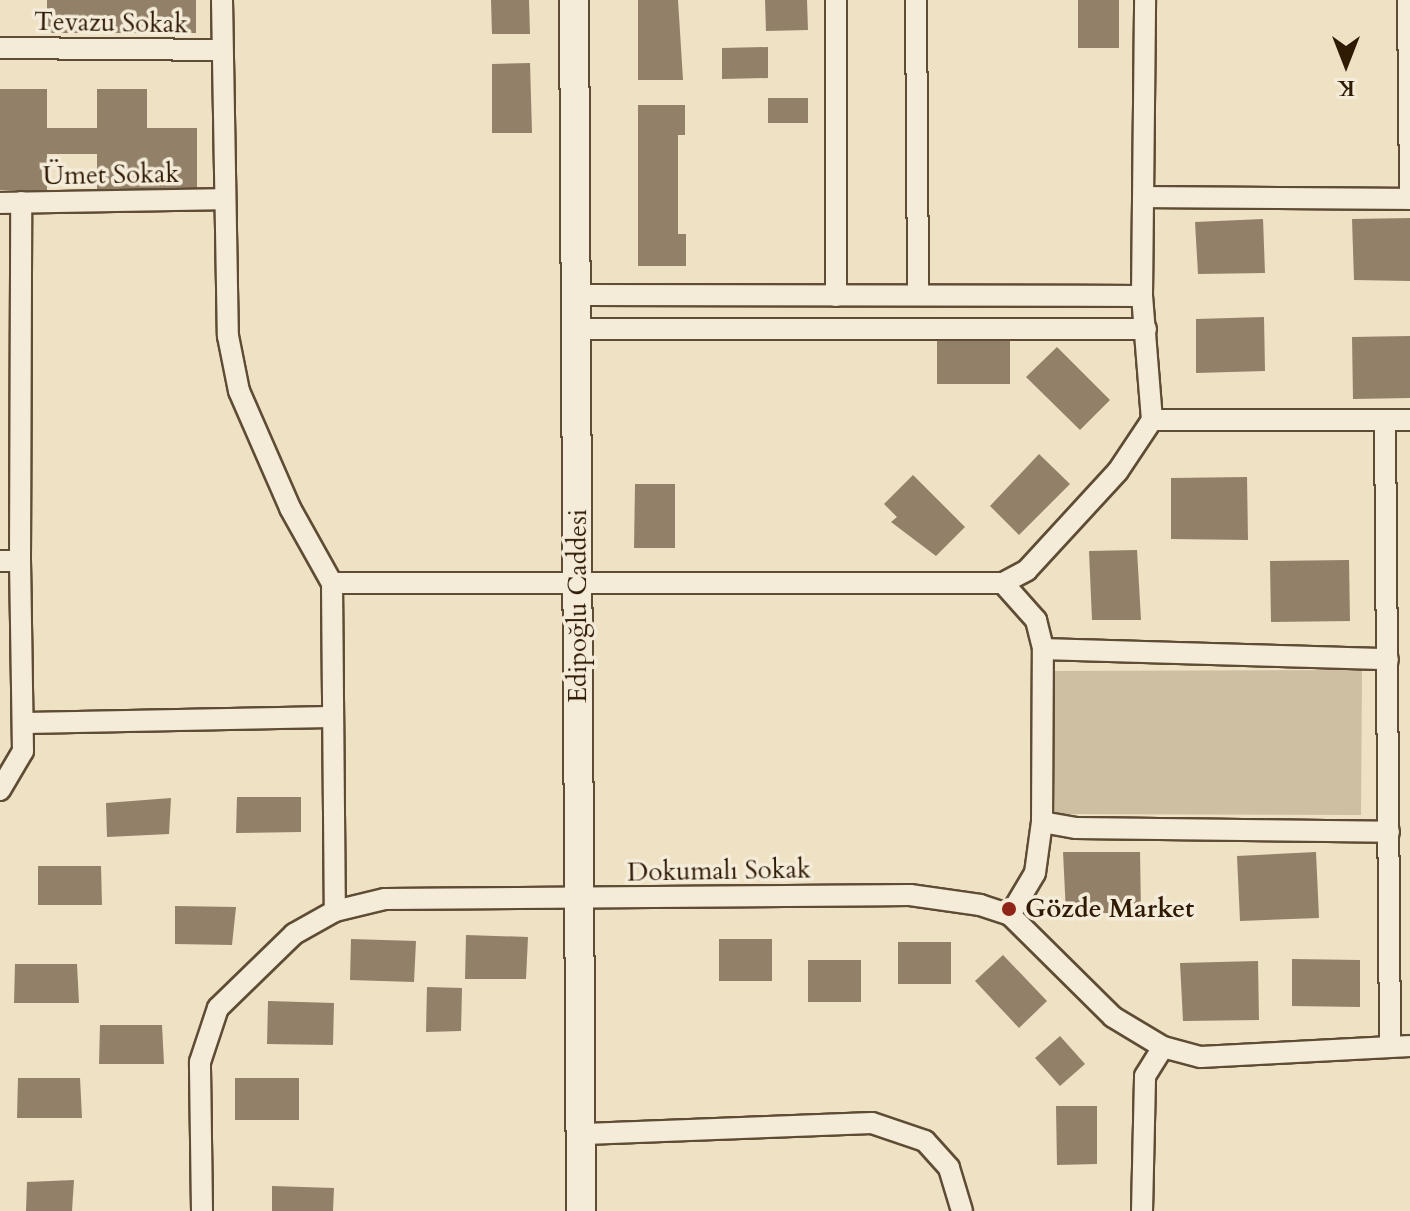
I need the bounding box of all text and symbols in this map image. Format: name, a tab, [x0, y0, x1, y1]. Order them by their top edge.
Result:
street label: Tevazu Sokak	[34, 6, 188, 40]
north arrow	[1306, 24, 1386, 104]
text: K	[1337, 73, 1355, 103]
street label: Ümet Sokak	[43, 158, 179, 192]
street label: Edipoğlu Caddesi	[562, 509, 594, 703]
street label: Dokumalı Sokak	[627, 854, 811, 888]
place label: Gözde Market	[1025, 893, 1194, 925]
marker: Gözde Market	[1000, 900, 1018, 918]

